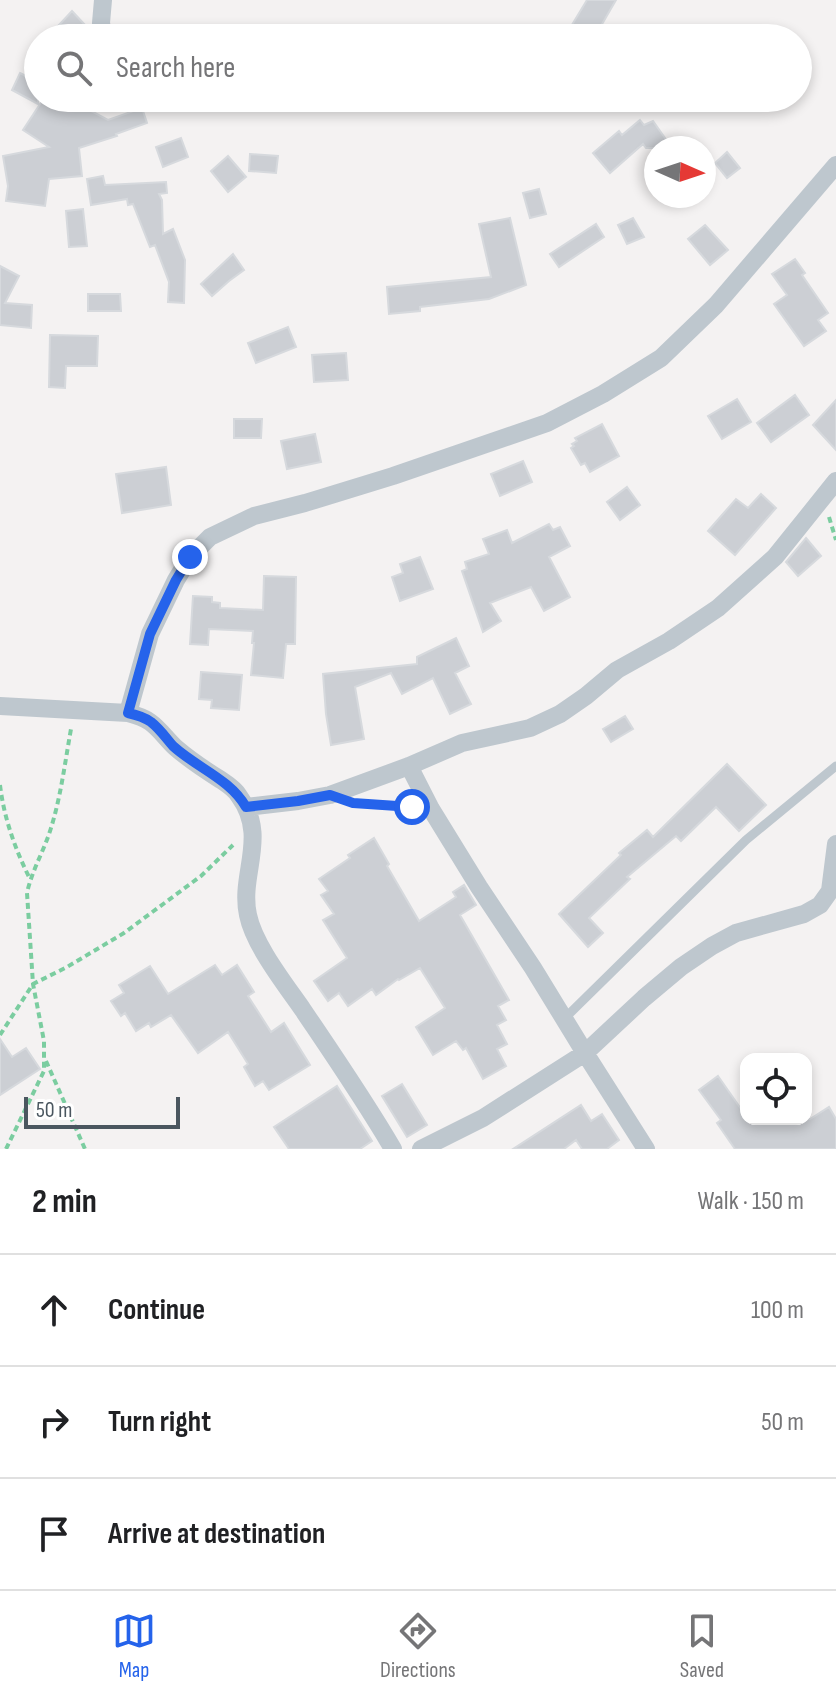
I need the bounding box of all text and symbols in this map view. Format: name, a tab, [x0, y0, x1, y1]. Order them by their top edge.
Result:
search box	[24, 24, 812, 112]
icon: search	[52, 46, 96, 90]
text: Search here	[116, 50, 235, 86]
north arrow	[644, 136, 716, 208]
route end	[172, 539, 208, 575]
route start	[394, 789, 430, 825]
map controls	[740, 1053, 812, 1125]
button: locate	[740, 1053, 812, 1125]
scale bar	[24, 1093, 180, 1129]
text: 50 m	[36, 1097, 72, 1124]
text: 2 min	[32, 1181, 97, 1222]
text: Walk · 150 m	[698, 1186, 804, 1217]
icon: ahead	[32, 1288, 76, 1332]
text: Continue	[108, 1292, 205, 1328]
text: 100 m	[751, 1295, 804, 1326]
icon: right	[32, 1400, 76, 1444]
text: Turn right	[108, 1404, 211, 1440]
text: 50 m	[761, 1407, 804, 1438]
icon: arrive	[32, 1512, 76, 1556]
text: Arrive at destination	[108, 1516, 325, 1552]
tab: Map	[112, 1609, 156, 1684]
tab: Directions	[380, 1609, 456, 1684]
tab: Saved	[680, 1609, 724, 1684]

